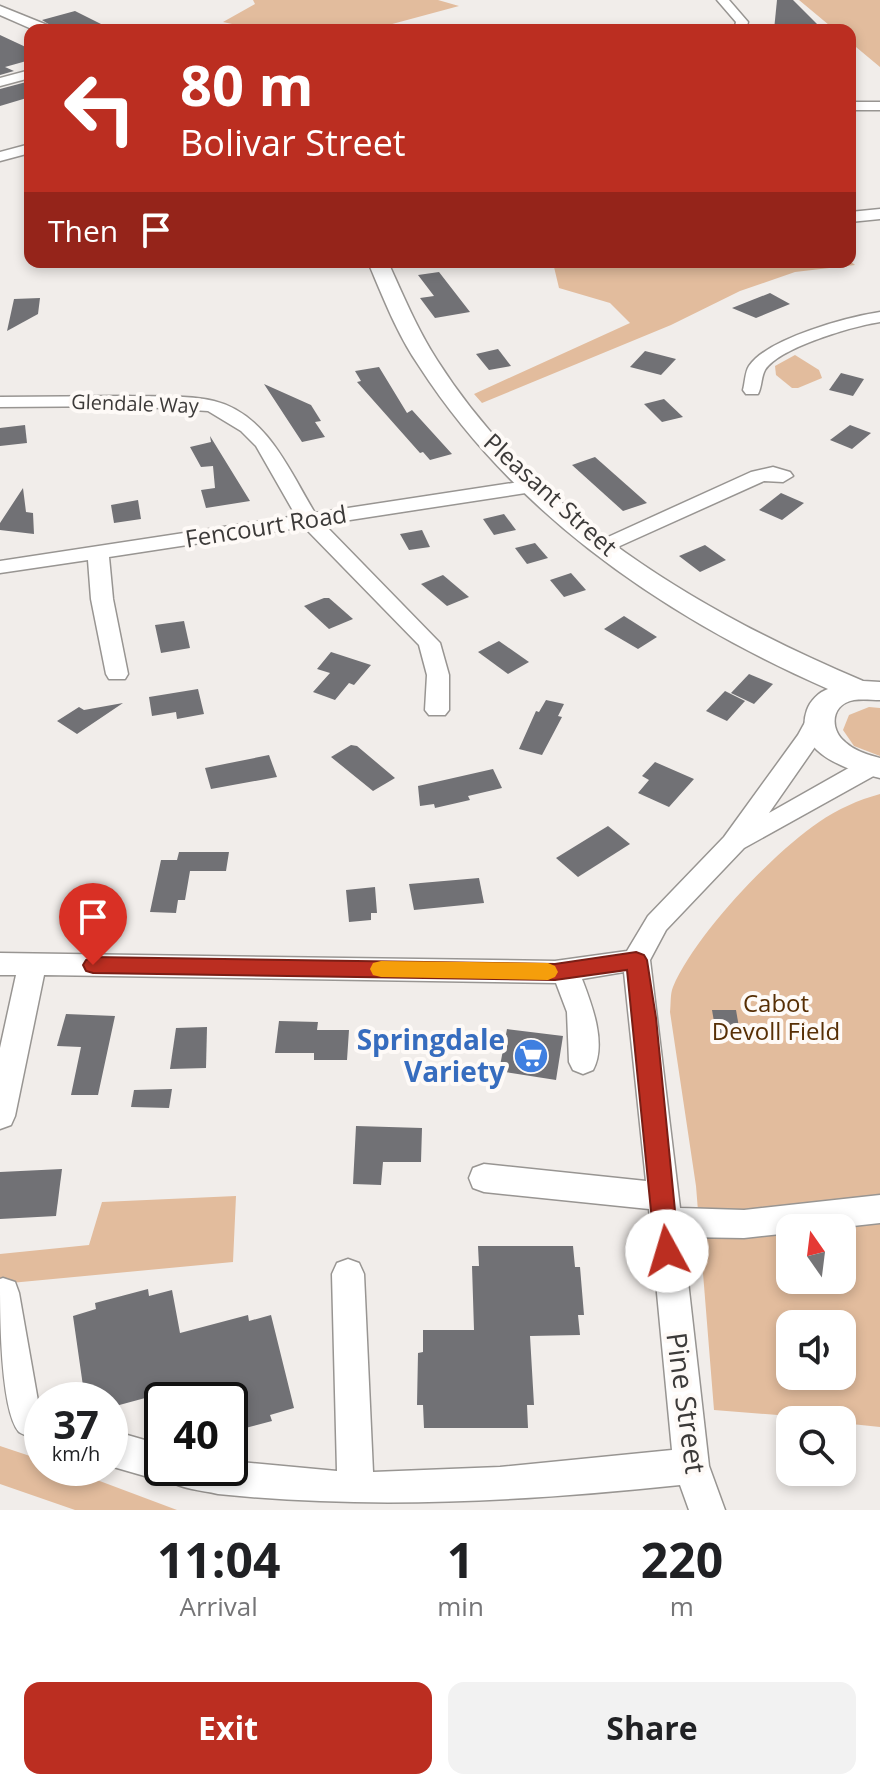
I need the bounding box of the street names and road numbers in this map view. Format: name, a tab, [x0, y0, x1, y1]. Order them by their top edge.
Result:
street label: Glendale Way	[71, 388, 200, 419]
street label: Pleasant Street	[477, 425, 625, 563]
street label: Fencourt Road	[183, 496, 349, 555]
street label: Pine Street	[658, 1330, 716, 1476]

